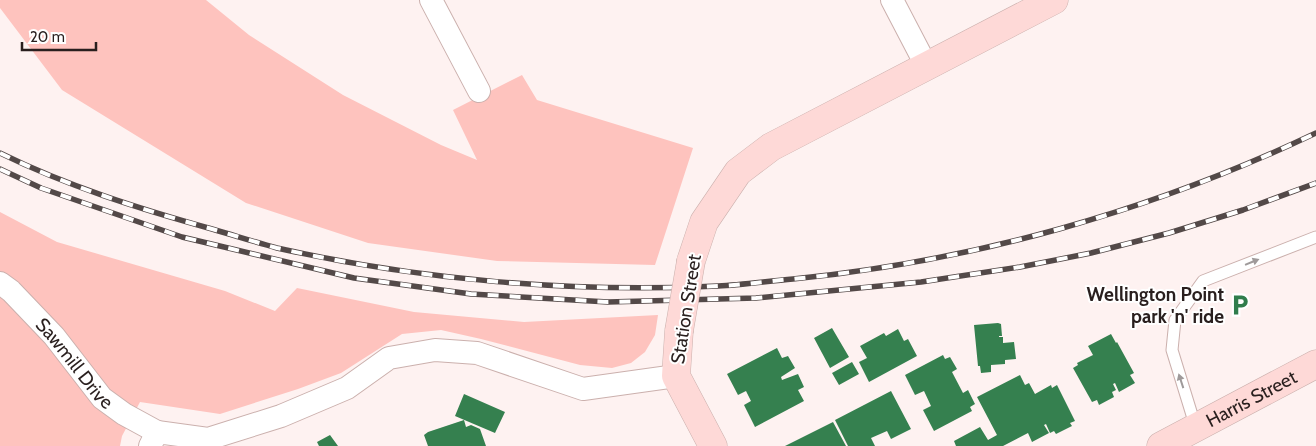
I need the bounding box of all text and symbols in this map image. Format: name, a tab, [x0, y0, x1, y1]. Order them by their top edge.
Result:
scale bar	[22, 20, 96, 52]
text: 20 m	[30, 28, 65, 46]
street label: Station Street	[666, 252, 706, 365]
one-way arrow	[1245, 258, 1260, 266]
place label: Wellington Point park 'n' ride	[1087, 283, 1224, 328]
parking icon: Wellington Point park 'n' ride	[1227, 292, 1253, 318]
street label: Sawmill Drive	[31, 313, 118, 414]
street label: Harris Street	[1202, 365, 1301, 432]
one-way arrow	[1177, 373, 1185, 388]

